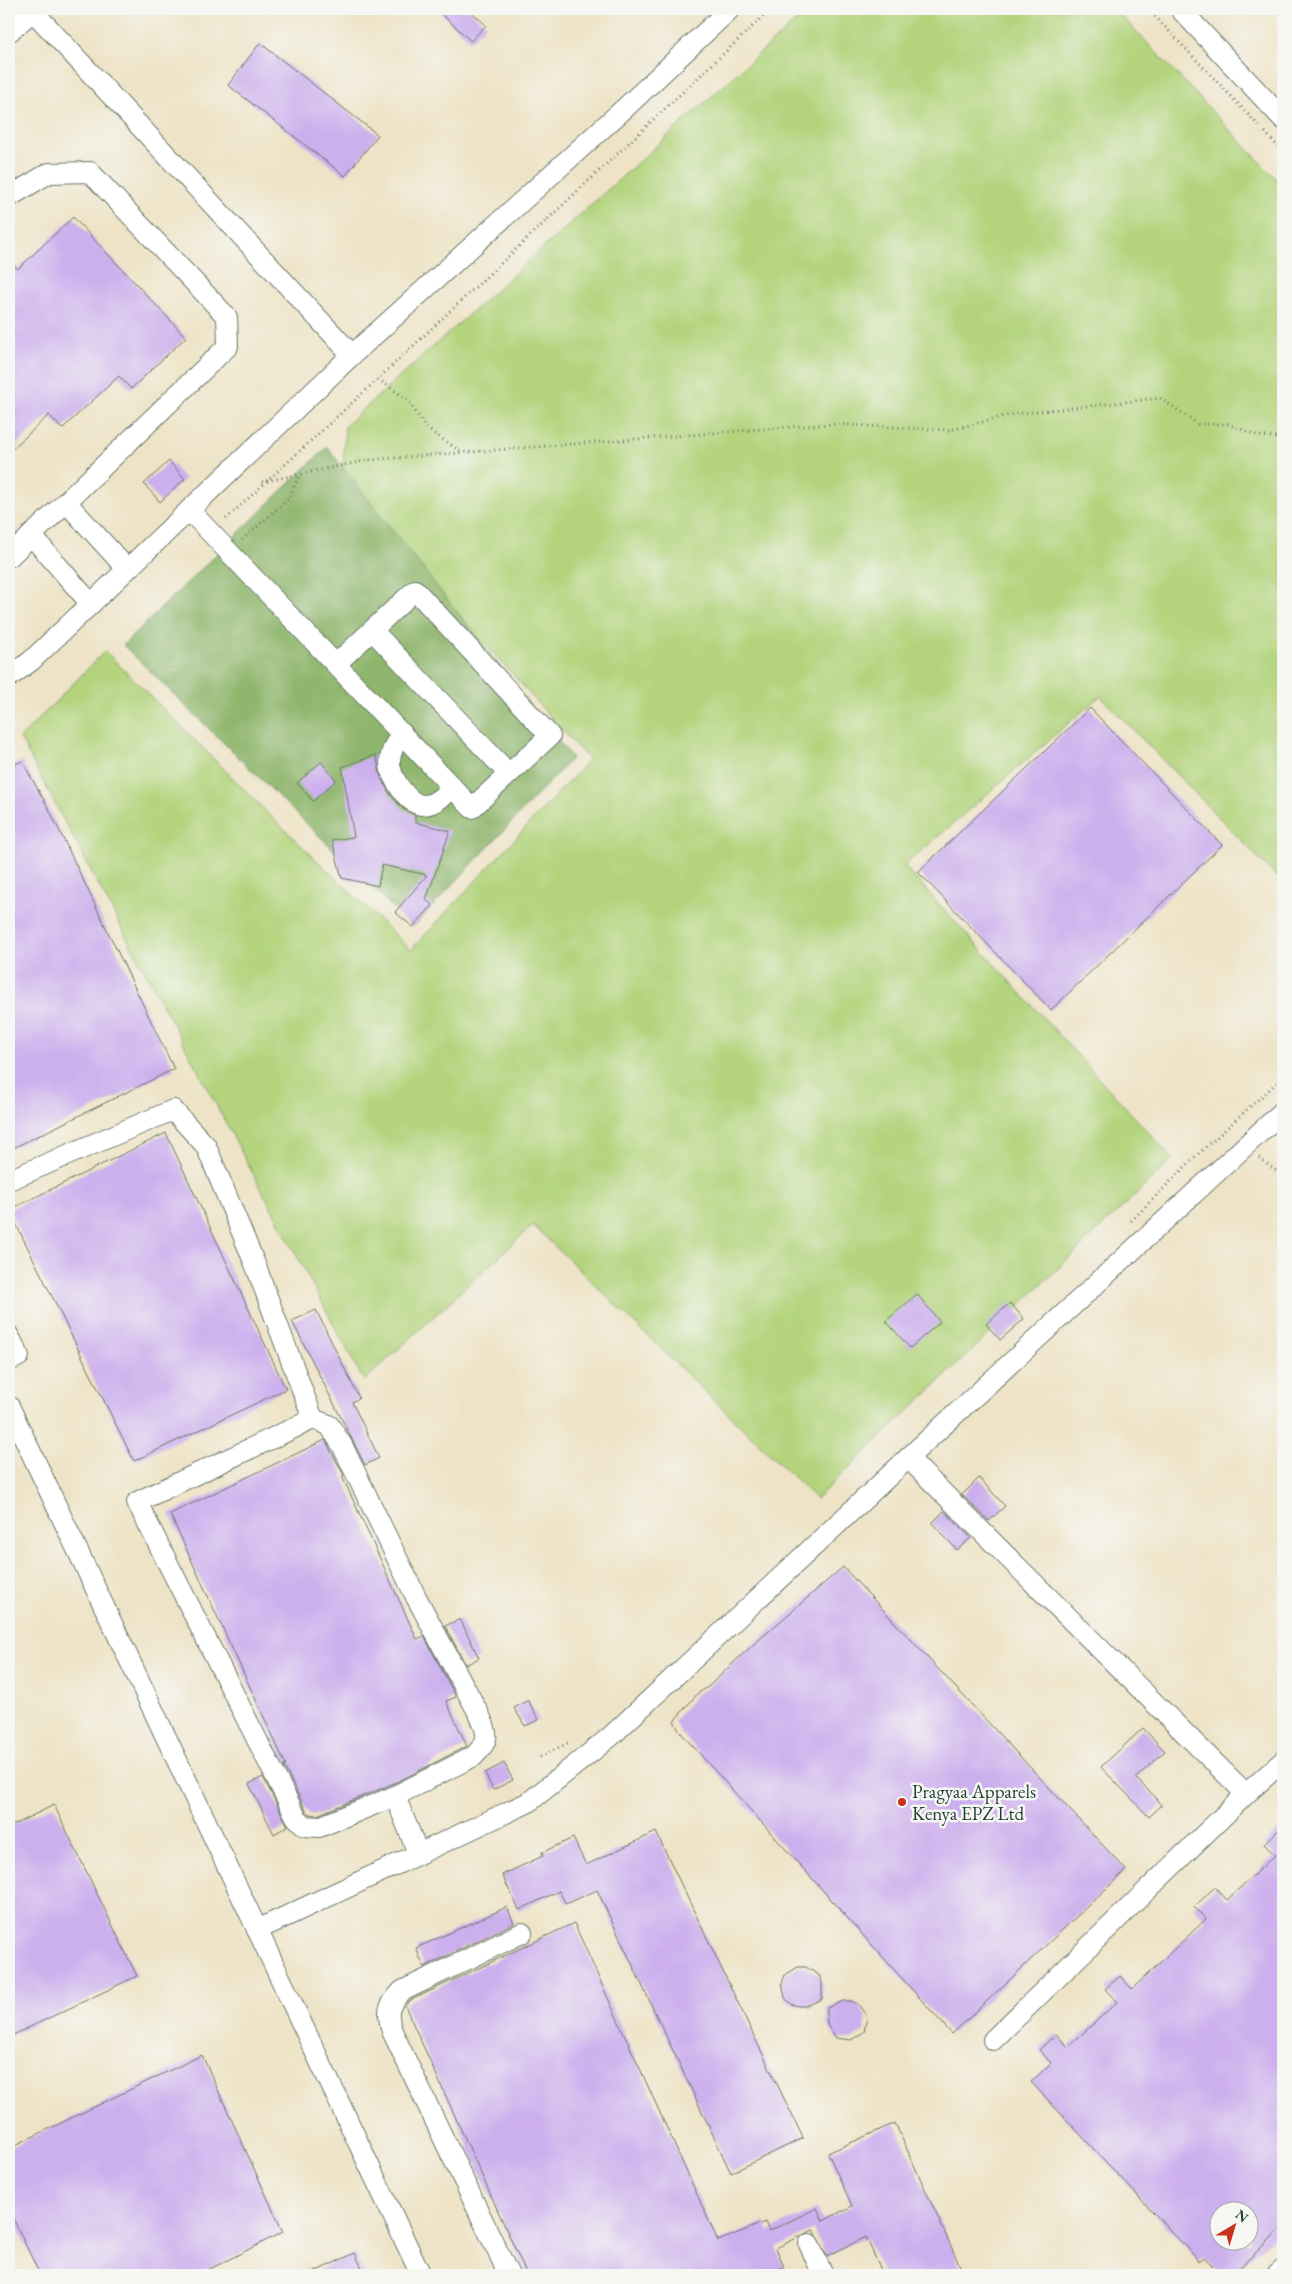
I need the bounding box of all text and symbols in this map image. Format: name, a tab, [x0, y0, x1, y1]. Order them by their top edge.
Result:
place label: Pragyaa Apparels Kenya EPZ Ltd	[912, 1779, 1036, 1826]
marker: Pragyaa Apparels Kenya EPZ Ltd	[896, 1796, 908, 1808]
north arrow	[1210, 2202, 1260, 2252]
text: N	[1232, 2205, 1253, 2227]

